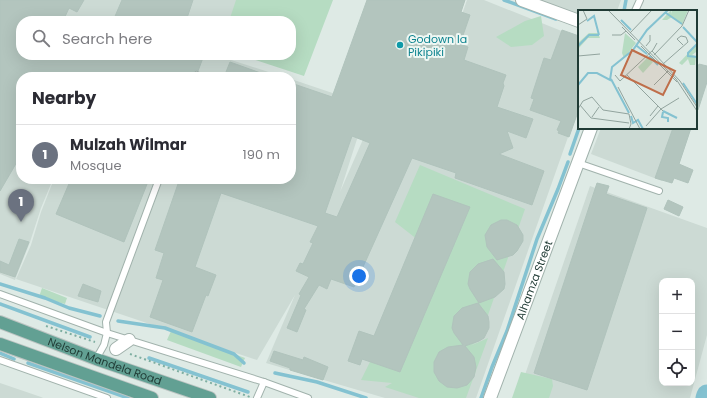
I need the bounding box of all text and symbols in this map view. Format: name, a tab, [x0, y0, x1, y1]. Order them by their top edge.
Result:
inset map	[578, 10, 697, 129]
search box	[16, 16, 296, 60]
icon: search	[30, 27, 52, 49]
text: Search here	[62, 28, 152, 49]
place label: Godown la Pikipiki	[408, 31, 467, 60]
marker: Godown la Pikipiki	[395, 40, 405, 50]
text: Nearby	[32, 86, 96, 110]
text: Mulzah Wilmar	[70, 134, 186, 155]
text: 1	[43, 145, 47, 164]
text: 190 m	[243, 145, 280, 164]
text: Mosque	[70, 156, 121, 175]
pin: 1	[8, 189, 34, 222]
street label: Alhamza Street	[512, 238, 556, 322]
your location	[349, 266, 369, 286]
map controls	[659, 278, 695, 386]
button: +	[659, 278, 695, 314]
button: −	[659, 314, 695, 350]
street label: Nelson Mandela Road	[46, 333, 164, 389]
button: locate	[659, 350, 695, 386]

